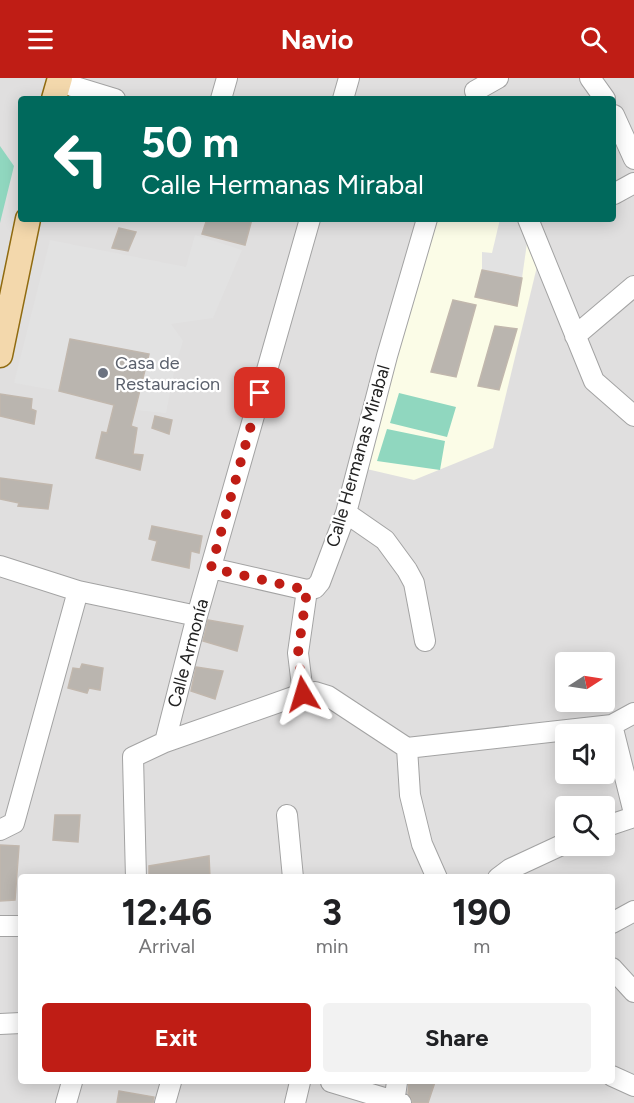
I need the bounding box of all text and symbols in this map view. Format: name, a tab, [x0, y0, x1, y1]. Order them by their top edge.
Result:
icon: menu	[24, 23, 57, 56]
text: Navio	[281, 23, 353, 56]
icon: search	[577, 23, 610, 56]
text: 50 m	[141, 117, 239, 168]
icon: left	[42, 120, 120, 198]
text: Calle Hermanas Mirabal	[141, 168, 424, 201]
place label: Casa de Restauracion	[115, 352, 220, 395]
street label: Calle Hermanas Mirabal	[321, 362, 395, 550]
marker: Casa de Restauracion	[96, 366, 110, 380]
pin	[234, 367, 285, 418]
icon: arrive	[243, 376, 276, 409]
street label: Calle Armonía	[163, 596, 213, 710]
north arrow	[555, 652, 615, 712]
map controls	[555, 652, 615, 856]
position arrow	[271, 662, 335, 726]
button: sound	[555, 724, 615, 784]
button: search	[555, 796, 615, 856]
text: 12:46	[122, 891, 212, 934]
text: 3	[322, 891, 342, 934]
text: 190	[452, 891, 511, 934]
text: Arrival	[139, 934, 195, 958]
text: min	[316, 934, 348, 958]
text: m	[473, 934, 490, 958]
button: Exit	[42, 1003, 311, 1072]
button: Share	[323, 1003, 591, 1072]

